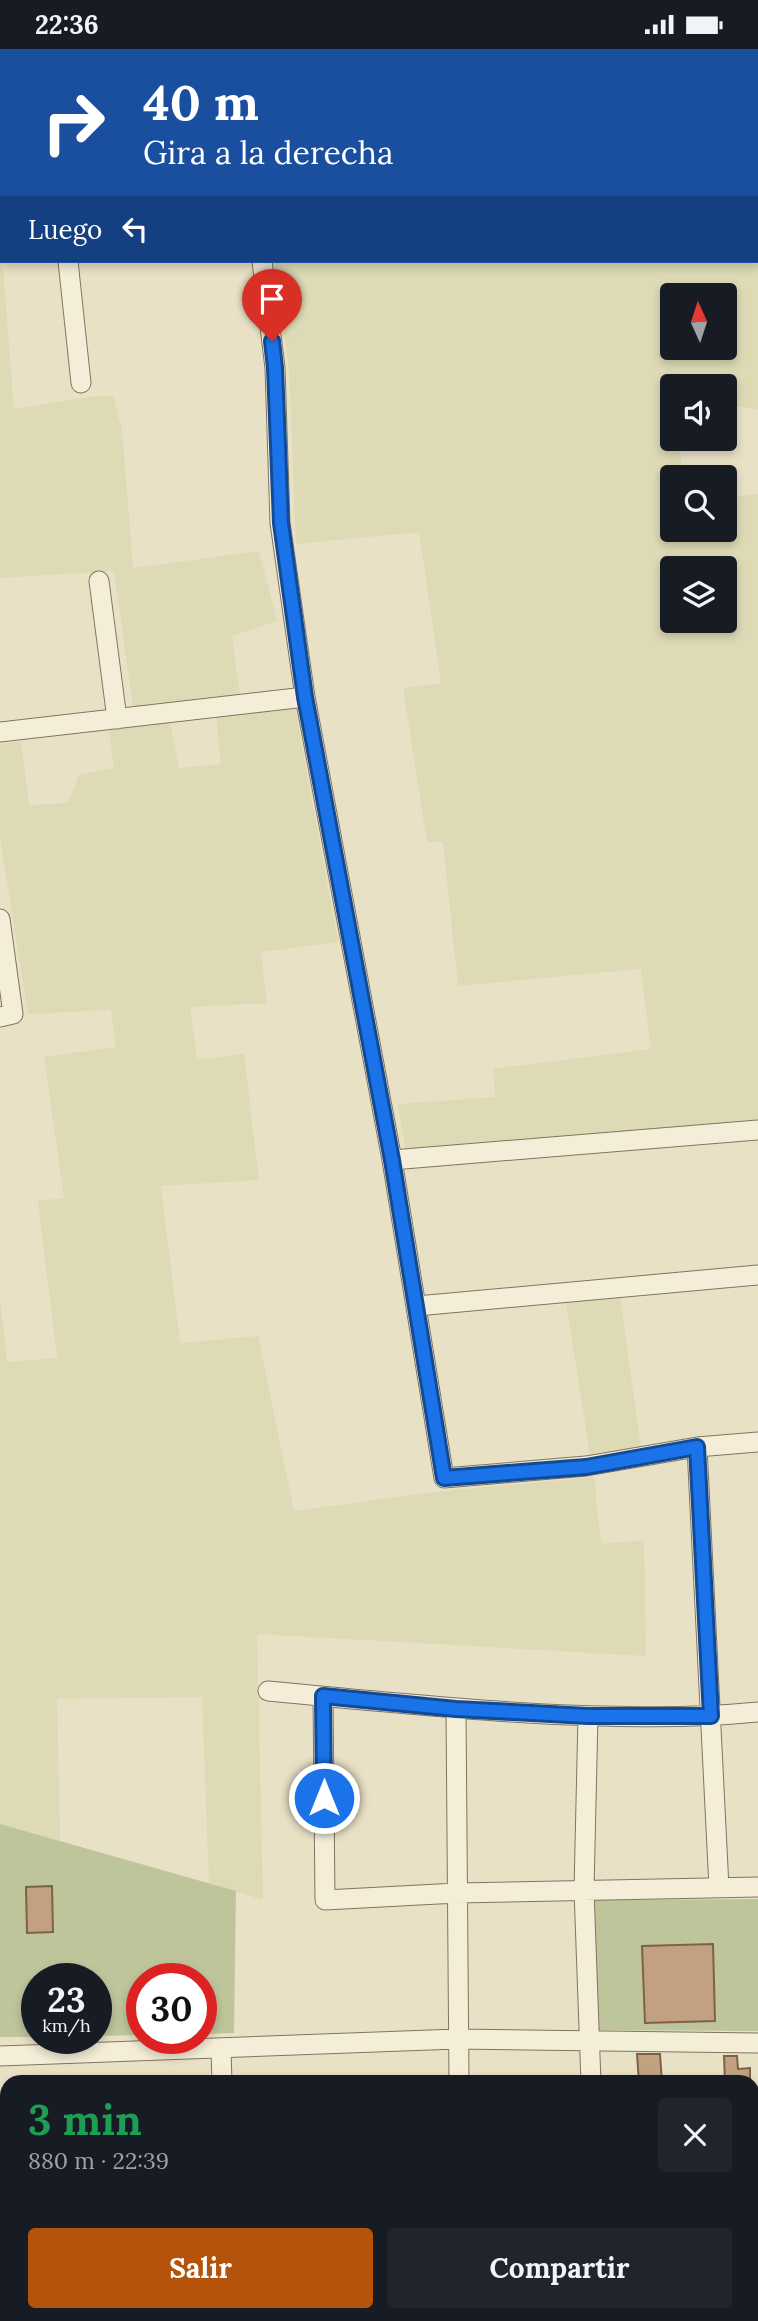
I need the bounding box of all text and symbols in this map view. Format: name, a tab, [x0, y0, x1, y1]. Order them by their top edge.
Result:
text: 22:36	[35, 8, 99, 41]
text: 40 m	[143, 71, 259, 133]
icon: right	[28, 77, 119, 168]
text: Gira a la derecha	[143, 132, 393, 173]
icon: left	[116, 210, 154, 248]
text: Luego	[28, 213, 102, 246]
pin	[242, 269, 302, 341]
icon: arrive	[253, 280, 291, 318]
north arrow	[660, 283, 737, 361]
map controls	[660, 283, 737, 633]
button: sound	[660, 374, 737, 451]
button: search	[660, 465, 737, 542]
button: layers	[660, 556, 737, 633]
position arrow	[287, 1761, 361, 1835]
speed limit sign: 30	[126, 1963, 217, 2054]
text: 23	[47, 1977, 86, 2022]
text: km/h	[42, 2014, 91, 2037]
text: 3 min	[28, 2093, 142, 2147]
button: close	[658, 2098, 732, 2172]
text: 880 m · 22:39	[28, 2146, 169, 2175]
button: Salir	[28, 2228, 373, 2308]
button: Compartir	[387, 2228, 732, 2308]

